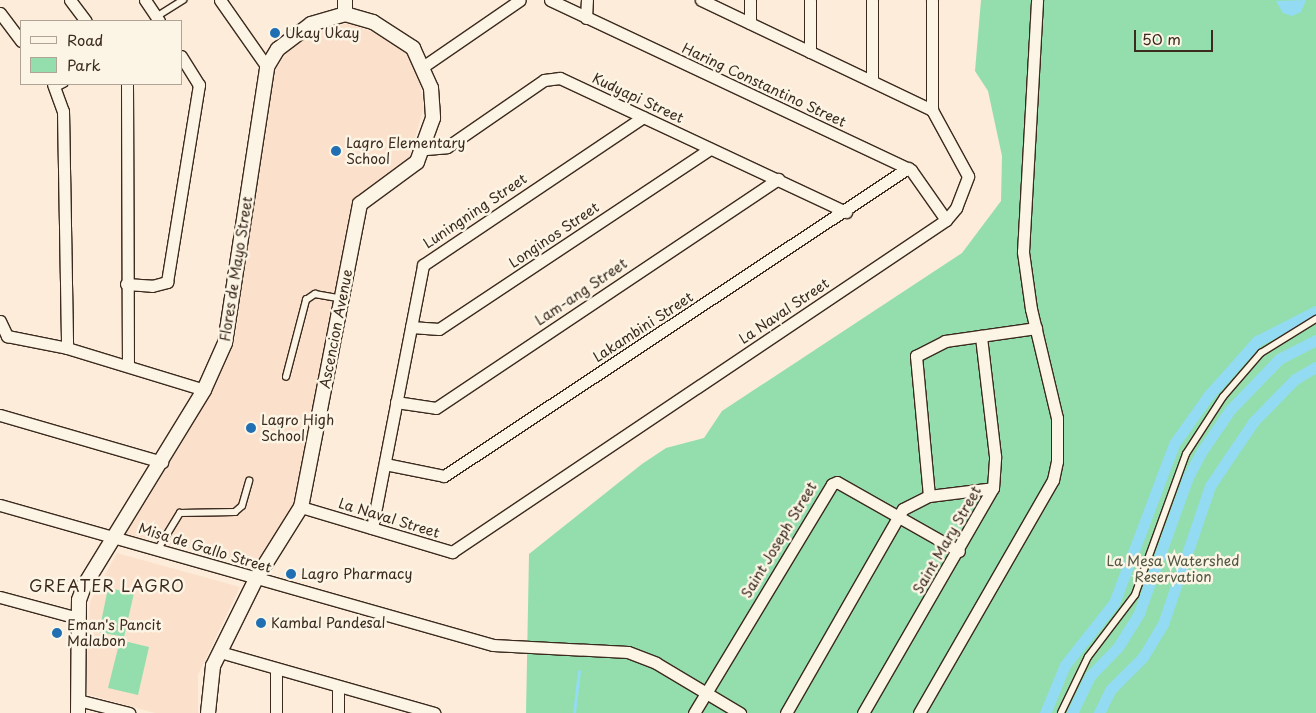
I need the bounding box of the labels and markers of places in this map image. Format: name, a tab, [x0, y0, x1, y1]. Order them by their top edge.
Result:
place label: Ukay Ukay	[285, 25, 360, 41]
marker: Ukay Ukay	[269, 27, 281, 39]
place label: Lagro Elementary School	[346, 135, 466, 168]
marker: Lagro Elementary School	[330, 145, 342, 157]
place label: Lagro High School	[261, 412, 334, 444]
marker: Lagro High School	[245, 422, 257, 434]
place label: Lagro Pharmacy	[301, 566, 413, 582]
marker: Lagro Pharmacy	[285, 568, 297, 580]
place label: Kambal Pandesal	[271, 615, 386, 631]
place label: Eman's Pancit Malabon	[67, 617, 162, 650]
marker: Kambal Pandesal	[255, 617, 267, 629]
marker: Eman's Pancit Malabon	[51, 627, 63, 639]

